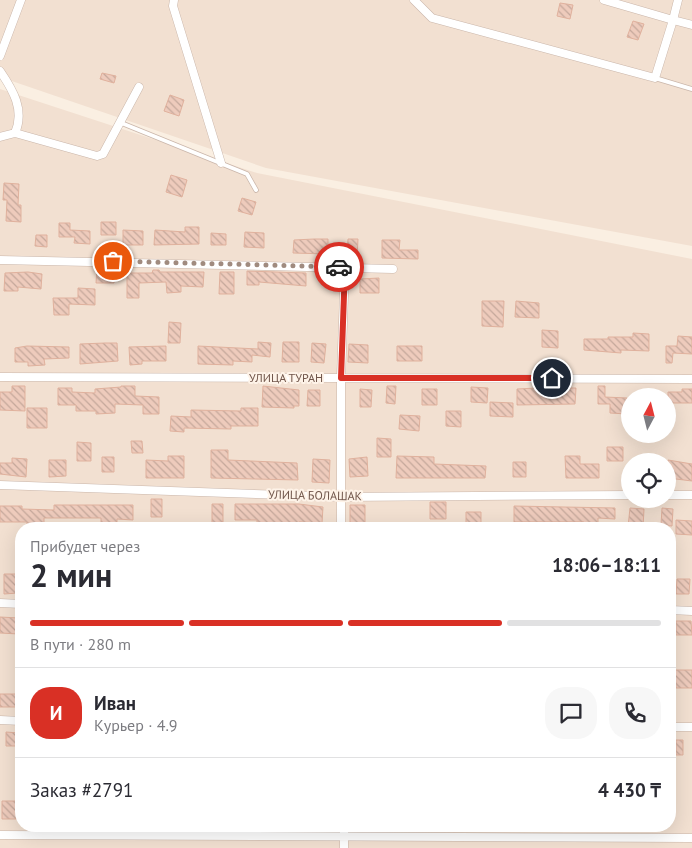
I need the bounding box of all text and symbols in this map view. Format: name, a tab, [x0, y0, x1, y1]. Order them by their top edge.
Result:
pin	[92, 240, 134, 282]
courier	[314, 242, 364, 292]
icon: bag	[99, 247, 127, 275]
icon: car	[325, 253, 353, 281]
pin	[531, 357, 573, 399]
icon: home	[538, 364, 566, 392]
street label: УЛИЦА ТУРАН	[249, 370, 323, 385]
north arrow	[621, 388, 676, 442]
map controls	[621, 388, 676, 508]
button: locate	[621, 453, 676, 508]
street label: УЛИЦА БОЛАШАК	[268, 487, 362, 503]
text: Прибудет через	[30, 536, 140, 556]
text: 18:06–18:11	[552, 553, 661, 577]
text: 2 мин	[30, 554, 112, 596]
text: В пути · 280 m	[30, 634, 131, 654]
button: chat	[545, 687, 597, 739]
button: phone	[609, 687, 661, 739]
text: Иван	[94, 691, 136, 715]
text: И	[50, 701, 62, 725]
text: Курьер · 4.9	[94, 715, 178, 735]
text: Заказ #2791	[30, 778, 133, 802]
text: 4 430 ₸	[598, 778, 661, 802]

